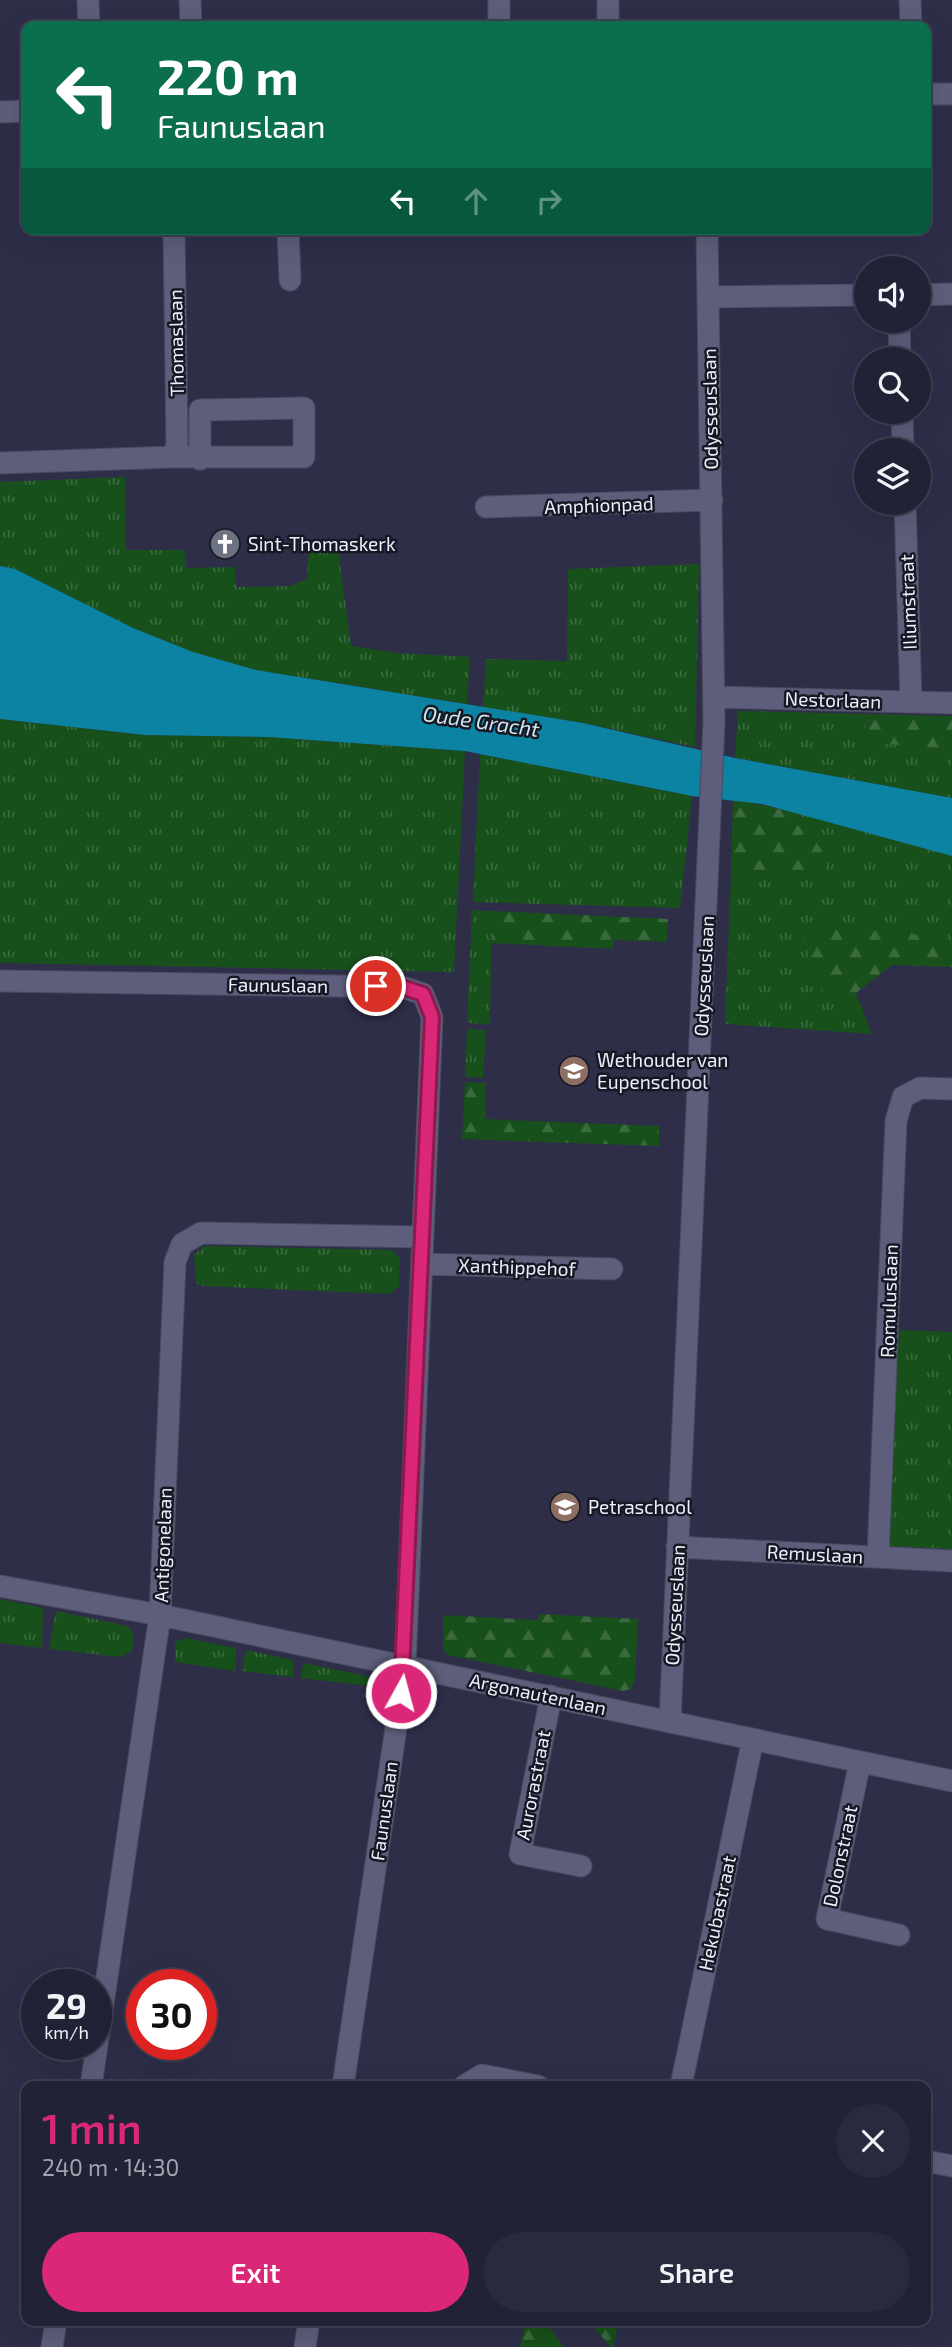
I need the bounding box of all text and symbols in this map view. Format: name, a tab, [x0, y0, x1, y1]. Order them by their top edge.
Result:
text: 220 m	[157, 46, 299, 105]
icon: left	[42, 49, 133, 140]
text: Faunuslaan	[157, 106, 326, 144]
icon: left	[384, 182, 422, 220]
icon: ahead	[457, 182, 495, 220]
icon: right	[530, 182, 568, 220]
map controls	[854, 256, 931, 515]
button: sound	[854, 256, 931, 333]
street label: Thomaslaan	[163, 289, 188, 397]
button: search	[854, 347, 931, 424]
street label: Odysseuslaan	[697, 348, 722, 470]
button: layers	[854, 438, 931, 515]
street label: Amphionpad	[544, 491, 654, 518]
church icon: Sint-Thomaskerk	[208, 527, 242, 561]
place label: Sint-Thomaskerk	[248, 532, 396, 555]
street label: Iliumstraat	[894, 554, 921, 650]
street label: Nestorlaan	[784, 686, 882, 713]
water label: Oude Gracht	[421, 700, 541, 741]
street label: Odysseuslaan	[689, 915, 718, 1037]
pin	[346, 956, 406, 1016]
icon: arrive	[357, 967, 395, 1005]
street label: Faunuslaan	[228, 972, 328, 997]
place label: Wethouder van Eupenschool	[597, 1048, 728, 1093]
school or university icon: Wethouder van Eupenschool	[557, 1054, 591, 1088]
street label: Romuluslaan	[875, 1244, 902, 1358]
street label: Xanthippehof	[458, 1253, 577, 1280]
street label: Antigonelaan	[149, 1487, 176, 1603]
school or university icon: Petraschool	[548, 1490, 582, 1524]
place label: Petraschool	[588, 1495, 692, 1518]
street label: Remuslaan	[766, 1539, 864, 1568]
street label: Odysseuslaan	[660, 1544, 689, 1666]
position arrow	[364, 1656, 438, 1730]
street label: Argonautenlaan	[468, 1668, 608, 1719]
street label: Aurorastraat	[511, 1728, 554, 1842]
street label: Faunuslaan	[365, 1760, 402, 1862]
street label: Dolonstraat	[818, 1803, 862, 1909]
street label: Hekubastraat	[693, 1853, 740, 1973]
speed limit sign: 30	[126, 1969, 217, 2060]
text: 29	[46, 1984, 87, 2026]
text: km/h	[44, 2021, 89, 2043]
text: 1 min	[42, 2102, 142, 2152]
button: close	[836, 2104, 910, 2178]
text: 240 m · 14:30	[42, 2153, 179, 2181]
button: Exit	[42, 2232, 469, 2312]
button: Share	[483, 2232, 910, 2312]

